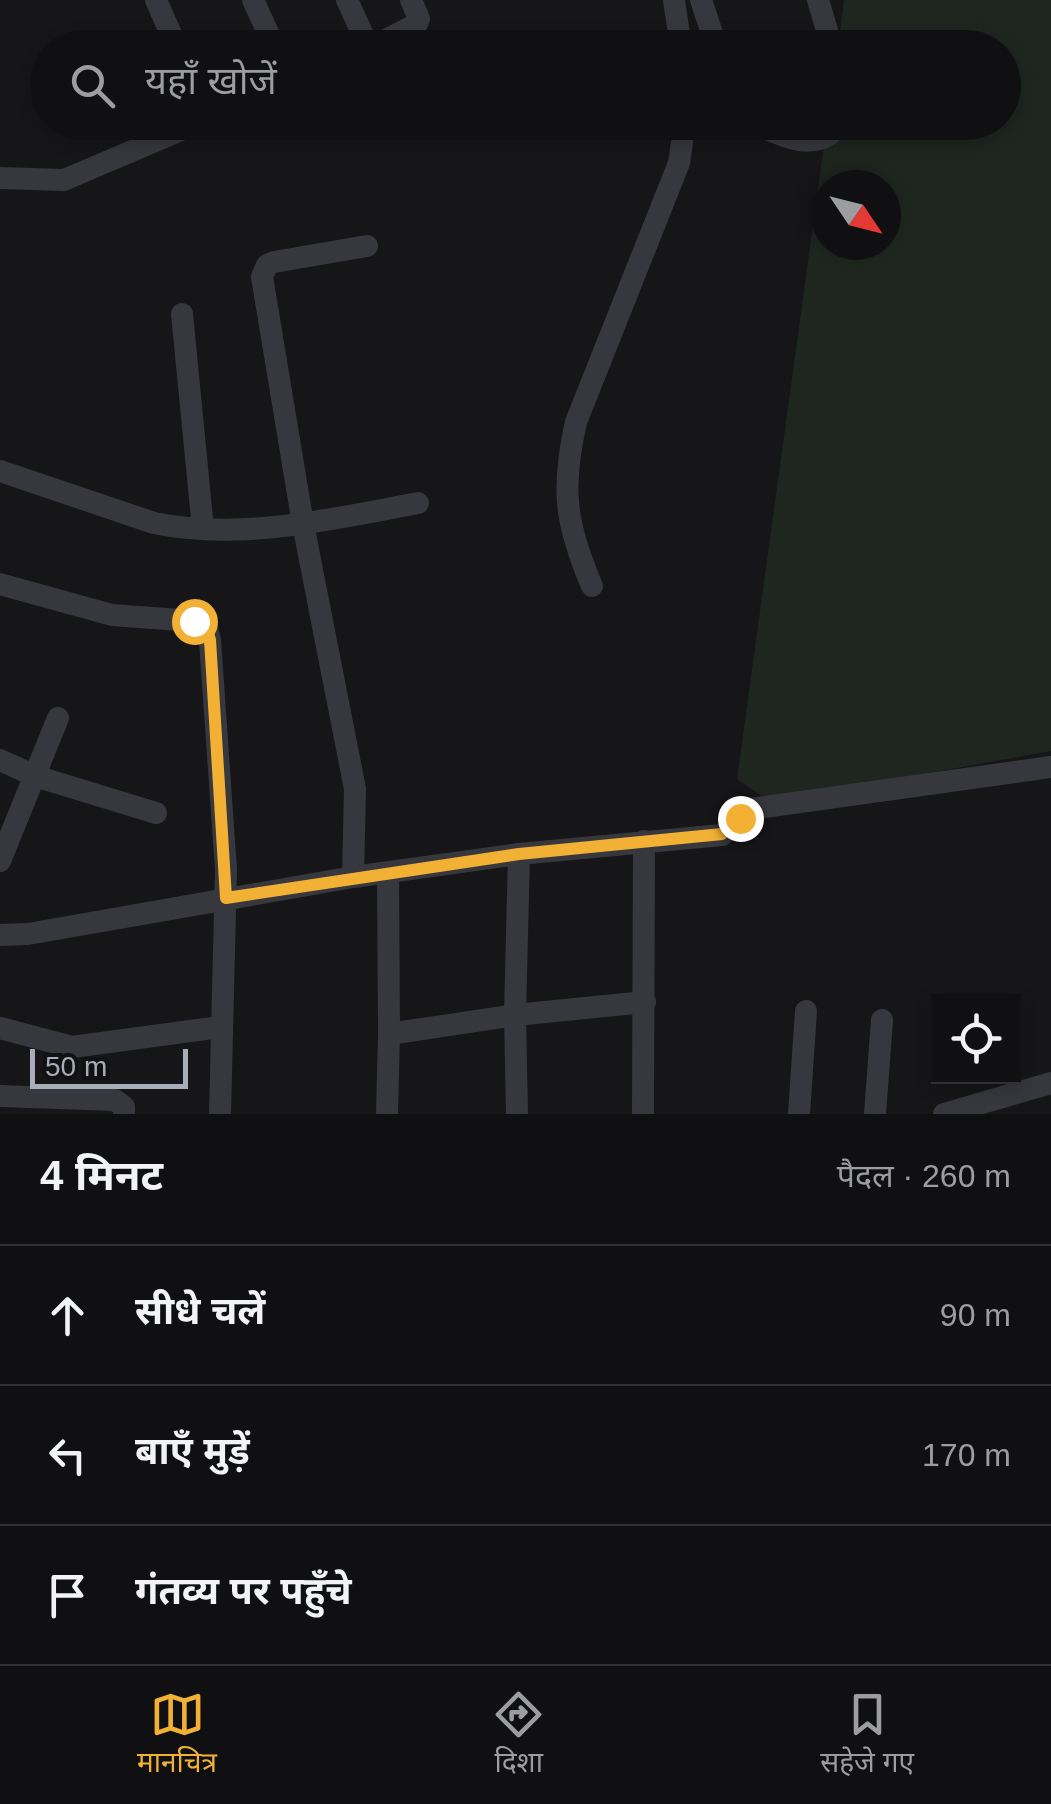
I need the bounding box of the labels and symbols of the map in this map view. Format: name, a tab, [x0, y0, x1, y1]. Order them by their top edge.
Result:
north arrow	[811, 170, 901, 260]
route start	[172, 599, 218, 645]
route end	[718, 796, 764, 842]
scale bar	[30, 1044, 188, 1088]

